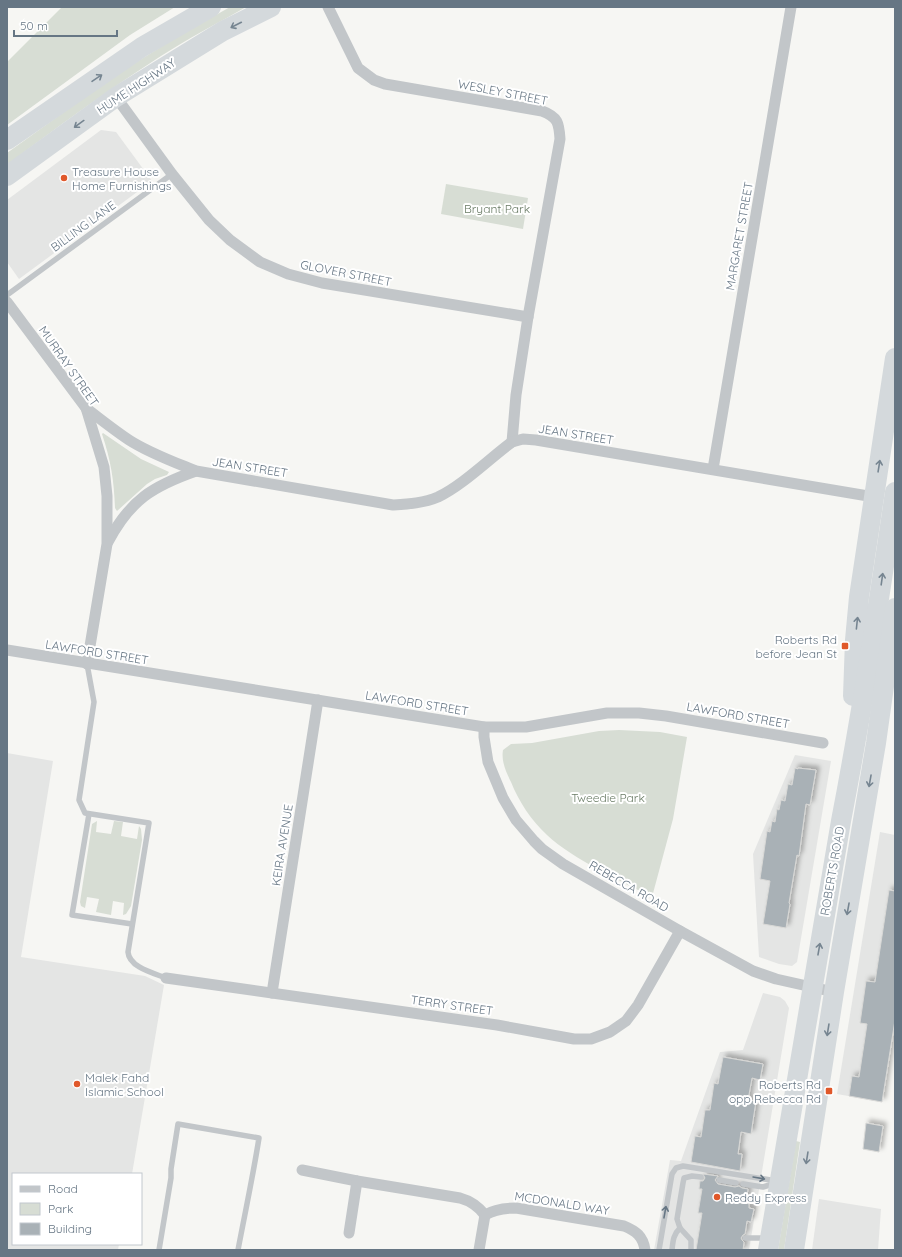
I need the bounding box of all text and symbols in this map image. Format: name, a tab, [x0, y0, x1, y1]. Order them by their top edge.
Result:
scale bar	[14, 12, 117, 38]
text: 50 m	[20, 18, 48, 33]
one-way arrow	[231, 21, 243, 29]
street label: HUME HIGHWAY	[94, 55, 179, 117]
one-way arrow	[91, 74, 102, 82]
street label: WESLEY STREET	[457, 76, 549, 108]
one-way arrow	[74, 120, 85, 128]
place label: Treasure House Home Furnishings	[72, 164, 172, 193]
marker: Treasure House Home Furnishings	[59, 173, 69, 183]
street label: MARGARET STREET	[722, 181, 756, 291]
street label: BILLING LANE	[48, 197, 119, 255]
park label: Bryant Park	[464, 201, 530, 216]
street label: GLOVER STREET	[299, 257, 393, 289]
street label: MURRAY STREET	[36, 323, 102, 409]
street label: JEAN STREET	[537, 421, 615, 447]
street label: JEAN STREET	[211, 454, 289, 480]
one-way arrow	[875, 460, 883, 473]
one-way arrow	[878, 573, 886, 586]
one-way arrow	[853, 617, 860, 630]
place label: Roberts Rd before Jean St	[755, 632, 837, 661]
street label: LAWFORD STREET	[44, 636, 150, 668]
marker: Roberts Rd before Jean St	[840, 641, 850, 651]
street label: LAWFORD STREET	[364, 687, 470, 719]
street label: LAWFORD STREET	[685, 699, 791, 731]
one-way arrow	[865, 774, 873, 787]
park label: Tweedie Park	[571, 790, 645, 805]
street label: KEIRA AVENUE	[268, 803, 296, 887]
street label: ROBERTS ROAD	[817, 825, 847, 917]
street label: REBECCA ROAD	[586, 857, 672, 915]
one-way arrow	[844, 902, 852, 915]
one-way arrow	[815, 943, 823, 956]
street label: TERRY STREET	[410, 992, 494, 1018]
one-way arrow	[823, 1023, 831, 1036]
place label: Malek Fahd Islamic School	[85, 1070, 164, 1099]
place label: Roberts Rd opp Rebecca Rd	[729, 1077, 821, 1106]
marker: Malek Fahd Islamic School	[72, 1079, 82, 1089]
marker: Roberts Rd opp Rebecca Rd	[824, 1086, 834, 1096]
one-way arrow	[803, 1152, 811, 1165]
legend	[12, 1173, 142, 1245]
one-way arrow	[752, 1174, 765, 1182]
text: Road	[48, 1181, 78, 1196]
street label: MCDONALD WAY	[514, 1188, 611, 1218]
place label: Reddy Express	[725, 1190, 807, 1205]
marker: Reddy Express	[712, 1192, 722, 1202]
text: Park	[48, 1201, 73, 1216]
one-way arrow	[662, 1205, 670, 1218]
text: Building	[48, 1221, 92, 1236]

